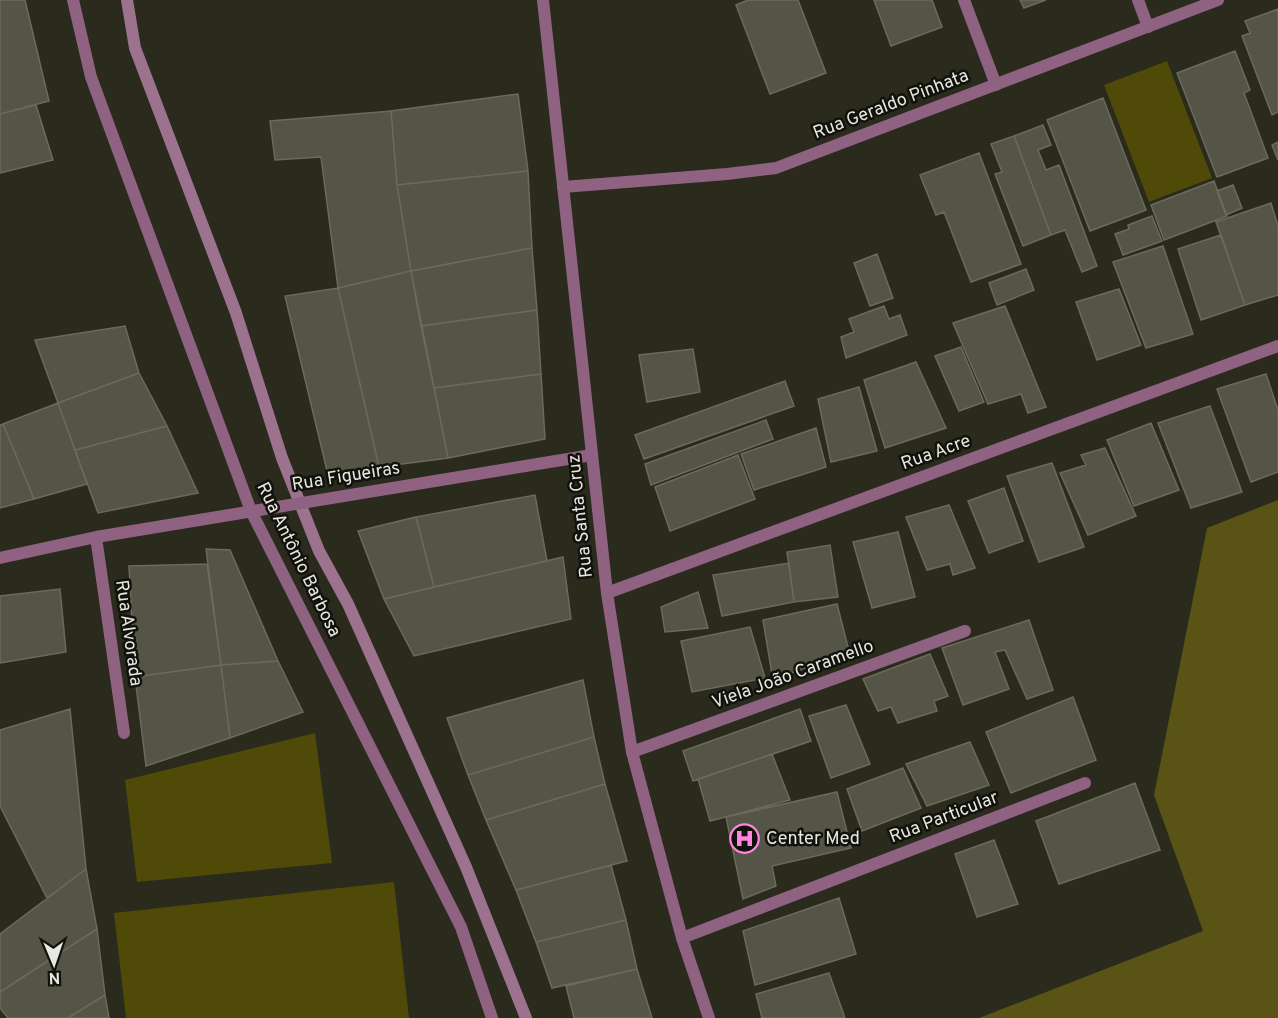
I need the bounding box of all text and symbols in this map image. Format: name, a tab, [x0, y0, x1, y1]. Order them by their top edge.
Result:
street label: Rua Geraldo Pinhata	[810, 65, 972, 145]
street label: Rua Acre	[898, 430, 974, 476]
street label: Rua Santa Cruz	[563, 453, 599, 579]
street label: Rua Figueiras	[290, 457, 402, 497]
street label: Rua Antônio Barbosa	[251, 479, 345, 641]
street label: Rua Alvorada	[109, 578, 147, 688]
street label: Viela João Caramello	[709, 635, 877, 715]
street label: Rua Particular	[886, 787, 1002, 849]
hospital icon: Center Med	[729, 823, 761, 855]
place label: Center Med	[766, 828, 860, 851]
north arrow	[24, 934, 84, 994]
text: N	[48, 967, 61, 987]

